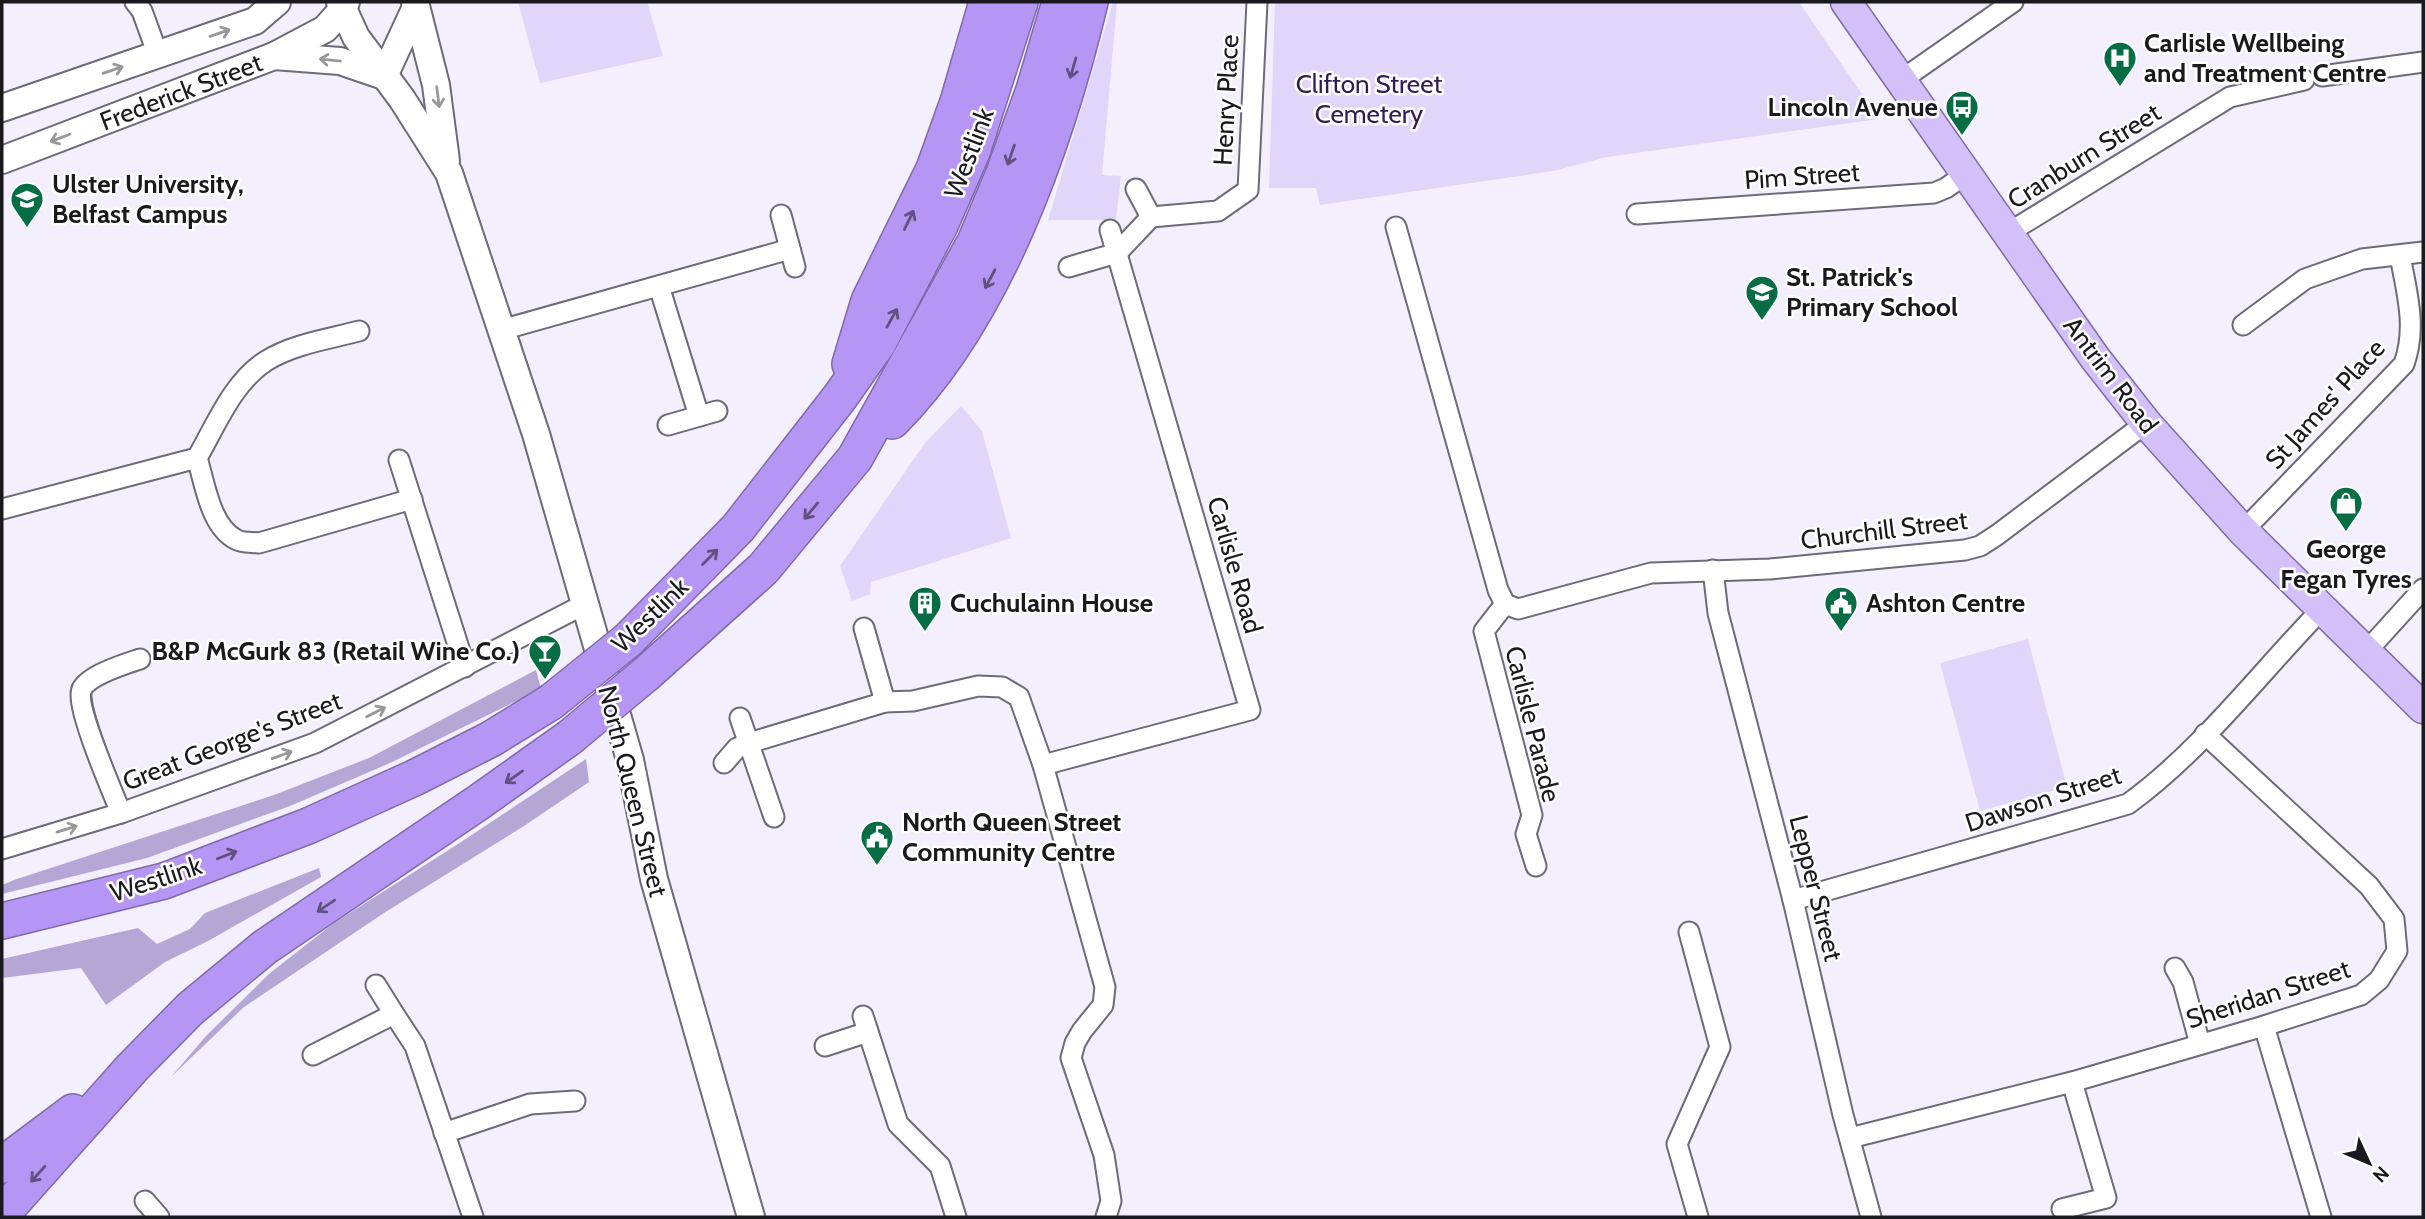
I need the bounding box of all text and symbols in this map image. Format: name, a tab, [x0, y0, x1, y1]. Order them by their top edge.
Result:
one-way arrow	[209, 26, 231, 38]
place label: Carlisle Wellbeing and Treatment Centre	[2144, 27, 2386, 89]
street label: Henry Place	[1207, 34, 1245, 166]
hospital icon: Carlisle Wellbeing and Treatment Centre	[2101, 39, 2139, 88]
street label: Frederick Street	[95, 46, 267, 138]
one-way arrow	[319, 54, 342, 67]
one-way arrow	[1065, 56, 1078, 78]
one-way arrow	[101, 63, 123, 75]
park label: Clifton Street Cemetery	[1296, 68, 1442, 130]
one-way arrow	[431, 85, 444, 108]
bus stop icon: Lincoln Avenue	[1943, 88, 1981, 137]
place label: Lincoln Avenue	[1767, 91, 1938, 123]
street label: Cranburn Street	[2002, 96, 2167, 216]
street label: Westlink	[937, 103, 1001, 203]
one-way arrow	[49, 132, 71, 145]
one-way arrow	[1004, 143, 1016, 165]
street label: Pim Street	[1743, 156, 1861, 196]
place label: Ulster University, Belfast Campus	[52, 168, 244, 230]
school or university icon: Ulster University, Belfast Campus	[8, 180, 46, 229]
one-way arrow	[903, 210, 916, 231]
place label: St. Patrick's Primary School	[1786, 261, 1958, 323]
one-way arrow	[983, 268, 996, 289]
school or university icon: St. Patrick's Primary School	[1743, 273, 1781, 322]
one-way arrow	[886, 308, 899, 329]
street label: Antrim Road	[2057, 310, 2165, 440]
street label: St James' Place	[2258, 332, 2392, 476]
shop icon: George Fegan Tyres	[2327, 484, 2365, 533]
street label: Carlisle Road	[1200, 493, 1270, 637]
one-way arrow	[804, 501, 819, 519]
street label: Churchill Street	[1799, 504, 1970, 556]
place label: George Fegan Tyres	[2280, 533, 2412, 595]
one-way arrow	[702, 549, 719, 566]
street label: Westlink	[605, 571, 695, 659]
building icon: Cuchulainn House	[906, 584, 944, 633]
public building icon: Ashton Centre	[1822, 584, 1860, 633]
place label: Cuchulainn House	[950, 587, 1153, 619]
place label: Ashton Centre	[1866, 587, 2025, 619]
bar icon: B&P McGurk 83 (Retail Wine Co.)	[526, 632, 564, 681]
place label: B&P McGurk 83 (Retail Wine Co.)	[152, 635, 520, 667]
street label: Carlisle Parade	[1498, 643, 1568, 805]
street label: North Queen Street	[591, 682, 675, 900]
street label: Great George's Street	[118, 684, 346, 797]
one-way arrow	[365, 704, 386, 718]
one-way arrow	[270, 748, 292, 760]
street label: Dawson Street	[1961, 759, 2125, 839]
one-way arrow	[505, 770, 524, 784]
place label: North Queen Street Community Centre	[902, 806, 1121, 868]
street label: Lepper Street	[1782, 812, 1850, 965]
public building icon: North Queen Street Community Centre	[858, 818, 896, 867]
one-way arrow	[56, 822, 78, 835]
one-way arrow	[216, 848, 237, 861]
street label: Westlink	[106, 849, 206, 909]
one-way arrow	[317, 899, 336, 913]
street label: Sheridan Street	[2182, 952, 2354, 1036]
north arrow	[2334, 1128, 2404, 1198]
text: N	[2368, 1162, 2394, 1187]
one-way arrow	[30, 1165, 46, 1183]

